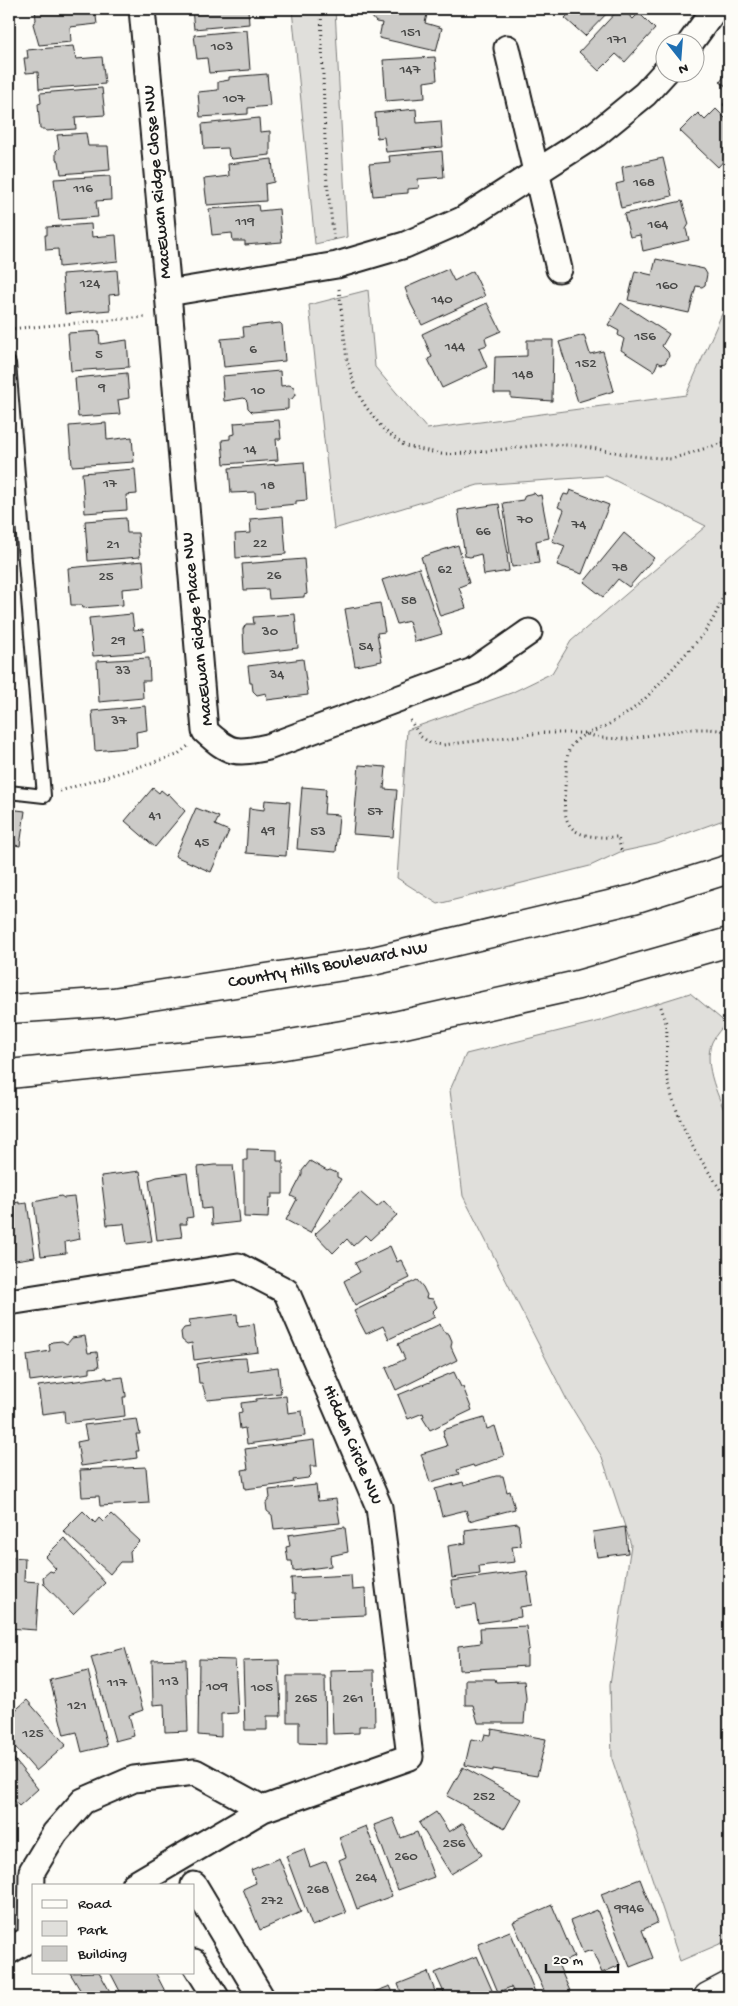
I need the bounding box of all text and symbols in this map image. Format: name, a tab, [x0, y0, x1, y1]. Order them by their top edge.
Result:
house number: 151	[400, 24, 421, 42]
house number: 171	[606, 31, 627, 49]
north arrow	[656, 32, 706, 82]
house number: 103	[210, 38, 233, 56]
text: N	[676, 59, 690, 78]
house number: 147	[399, 61, 422, 79]
street label: MacEwan Ridge Close NW	[139, 84, 177, 280]
house number: 107	[222, 90, 246, 108]
house number: 168	[632, 174, 655, 192]
house number: 116	[72, 180, 93, 198]
house number: 119	[234, 213, 255, 231]
house number: 164	[647, 216, 668, 234]
house number: 124	[79, 275, 100, 293]
house number: 160	[655, 277, 679, 295]
house number: 140	[430, 291, 453, 309]
house number: 156	[633, 328, 656, 346]
house number: 144	[444, 338, 465, 356]
house number: 6	[249, 341, 257, 359]
house number: 5	[95, 346, 103, 364]
house number: 152	[574, 355, 597, 373]
house number: 148	[511, 366, 534, 384]
house number: 9	[97, 379, 106, 397]
house number: 10	[250, 382, 266, 400]
house number: 14	[242, 441, 257, 459]
house number: 17	[102, 475, 118, 493]
house number: 18	[260, 477, 275, 495]
house number: 70	[516, 511, 534, 529]
house number: 74	[571, 516, 586, 534]
house number: 66	[475, 523, 491, 541]
street label: MacEwan Ridge Place NW	[177, 531, 219, 727]
house number: 22	[253, 535, 267, 553]
house number: 21	[106, 536, 120, 554]
house number: 78	[611, 559, 628, 577]
house number: 62	[438, 561, 452, 579]
house number: 26	[267, 567, 282, 585]
house number: 25	[98, 568, 114, 586]
house number: 58	[401, 592, 417, 610]
house number: 30	[261, 623, 279, 641]
house number: 29	[111, 632, 126, 650]
house number: 54	[359, 638, 374, 656]
house number: 33	[114, 662, 131, 680]
house number: 34	[269, 666, 284, 684]
house number: 37	[110, 712, 128, 730]
house number: 57	[367, 803, 384, 821]
house number: 41	[148, 807, 162, 825]
house number: 49	[261, 822, 276, 840]
house number: 53	[310, 823, 326, 841]
house number: 45	[195, 834, 210, 852]
street label: Country Hills Boulevard NW	[227, 938, 429, 994]
street label: Hidden Circle NW	[317, 1382, 387, 1508]
house number: 113	[158, 1673, 179, 1691]
house number: 117	[106, 1674, 128, 1692]
house number: 109	[205, 1678, 229, 1696]
house number: 105	[250, 1679, 273, 1697]
house number: 265	[295, 1690, 318, 1708]
house number: 261	[342, 1690, 364, 1708]
house number: 121	[66, 1697, 87, 1715]
house number: 125	[21, 1725, 44, 1743]
house number: 252	[473, 1788, 495, 1806]
house number: 256	[443, 1835, 466, 1853]
house number: 260	[394, 1848, 418, 1866]
house number: 264	[355, 1869, 377, 1887]
house number: 268	[306, 1881, 330, 1899]
legend	[32, 1884, 195, 1974]
house number: 272	[261, 1892, 283, 1910]
text: Road	[78, 1896, 112, 1914]
house number: 9946	[613, 1900, 644, 1918]
text: Park	[77, 1922, 108, 1940]
scale bar	[546, 1941, 618, 1973]
text: Building	[77, 1946, 127, 1964]
text: 20 m	[553, 1952, 583, 1970]

